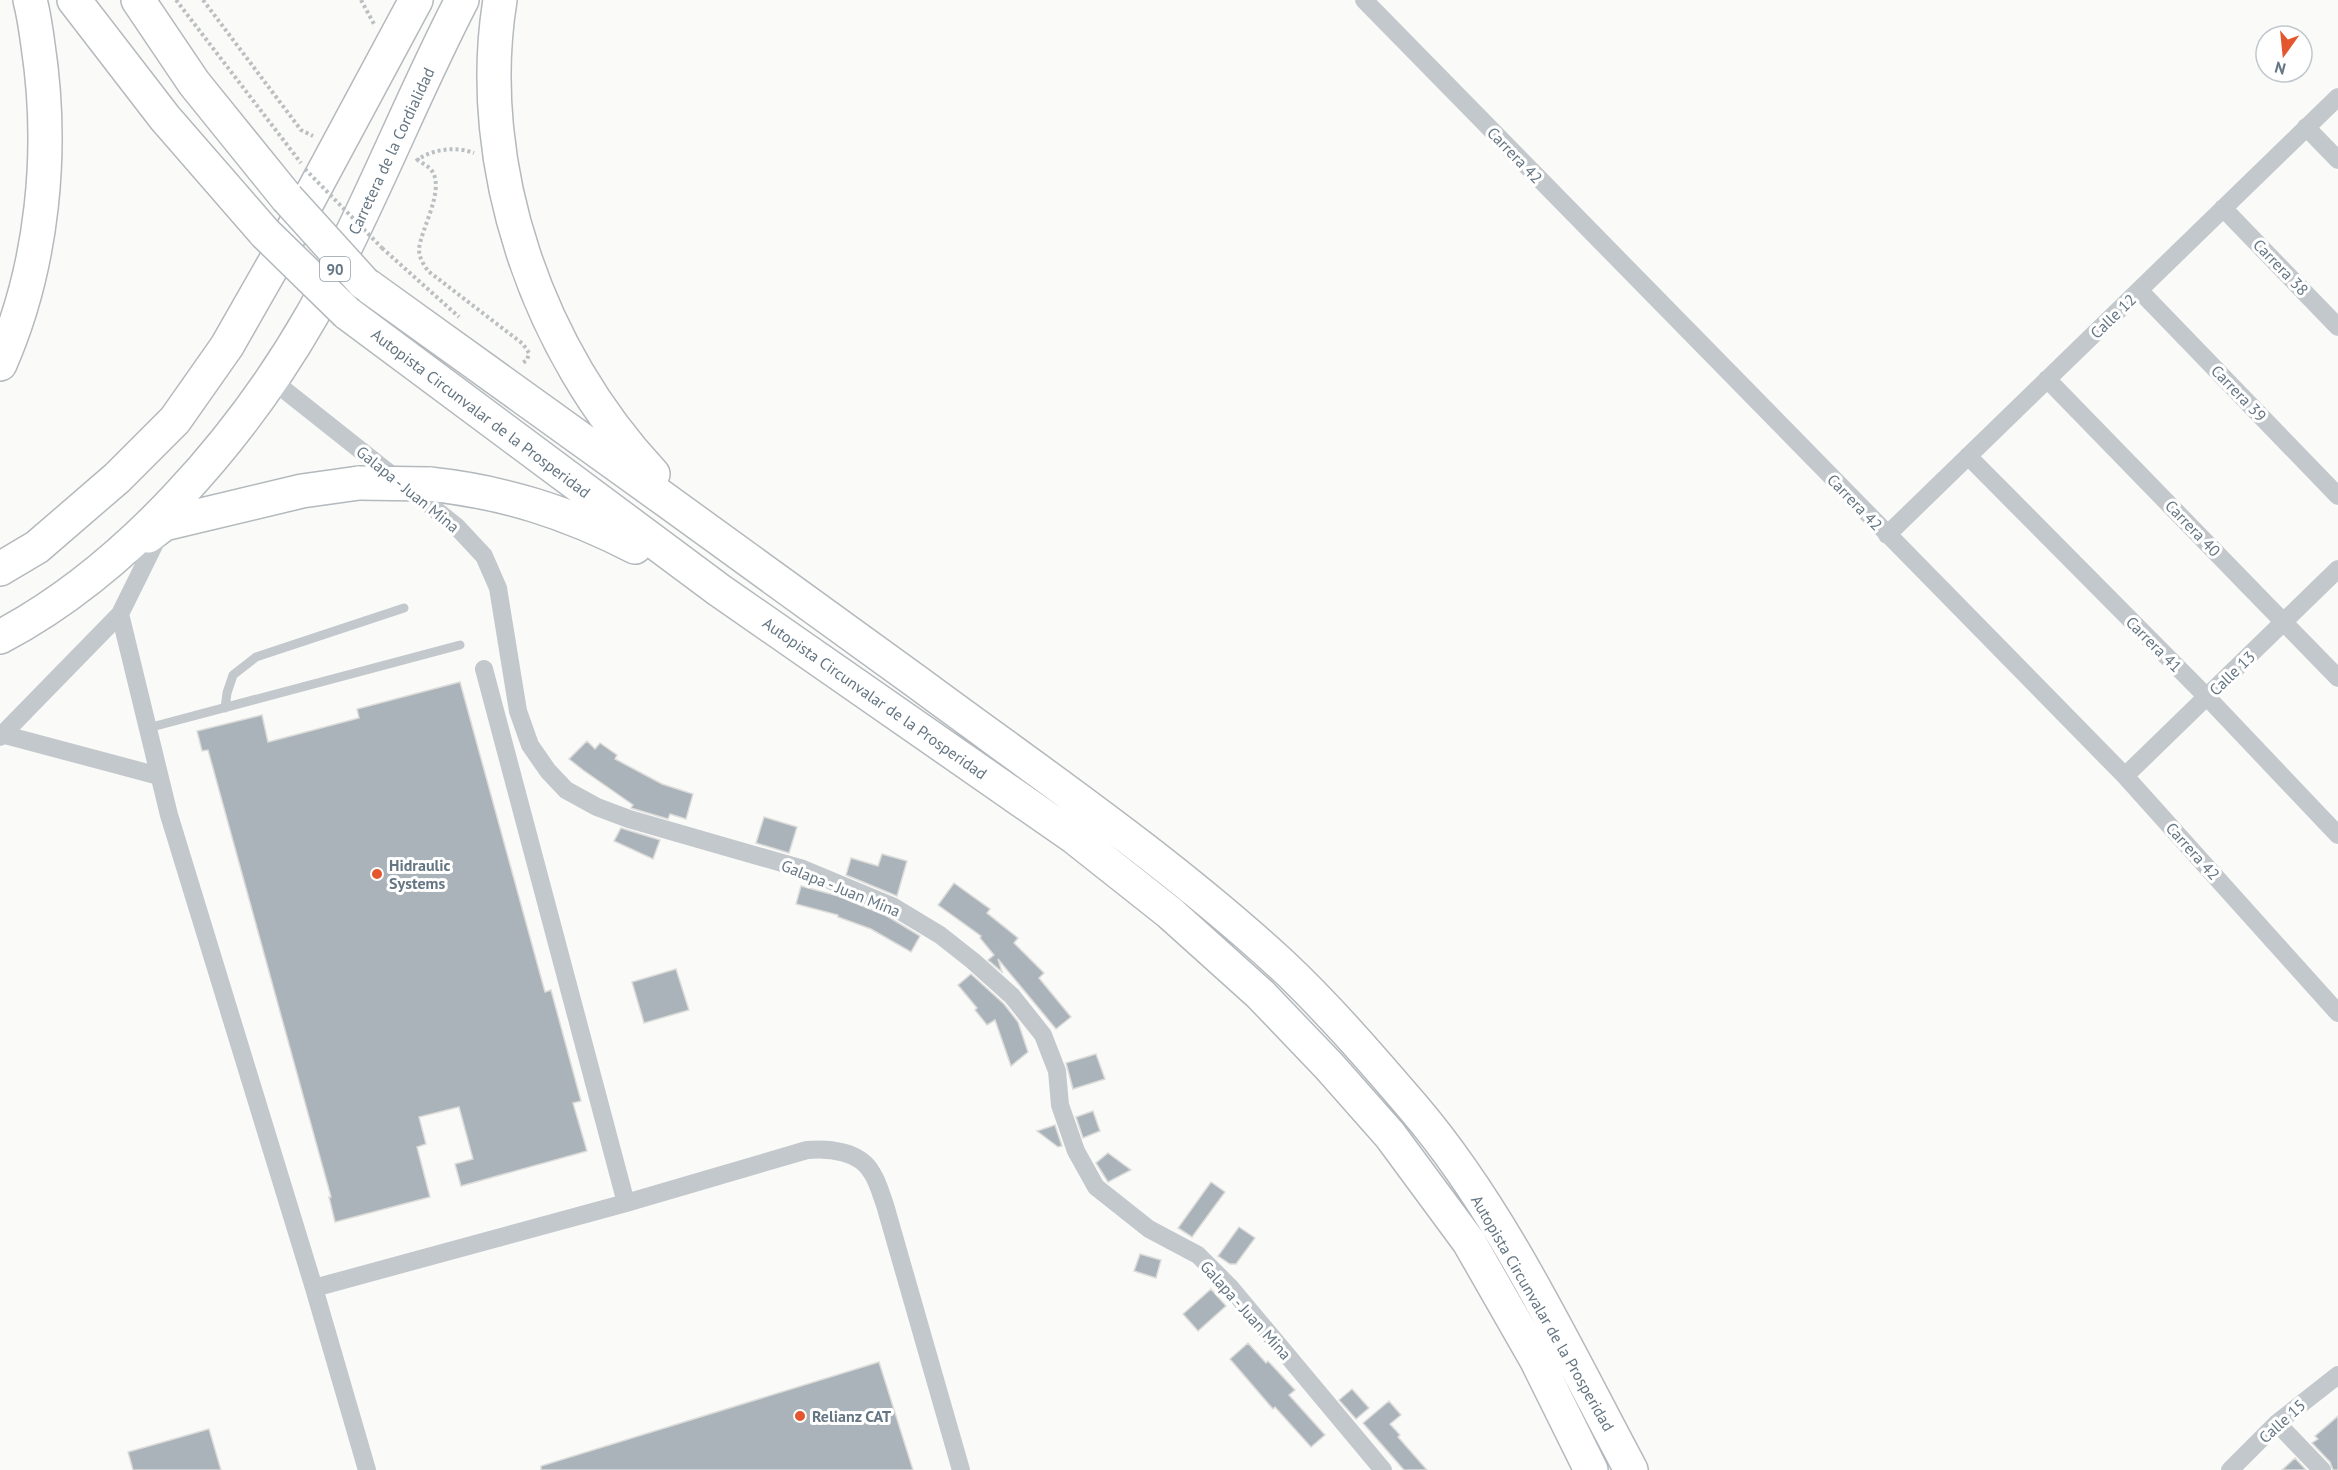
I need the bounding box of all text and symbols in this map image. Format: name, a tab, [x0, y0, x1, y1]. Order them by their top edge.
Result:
north arrow	[2254, 24, 2314, 84]
text: N	[2272, 57, 2288, 80]
street label: Carretera de la Cordialidad	[343, 64, 439, 238]
street label: Carrera 42	[1483, 123, 1547, 187]
street label: Carrera 38	[2249, 235, 2313, 299]
road number: 90	[320, 257, 350, 281]
street label: Calle 12	[2086, 289, 2140, 343]
street label: Autopista Circunvalar de la Prosperidad	[367, 324, 595, 502]
street label: Carrera 39	[2207, 361, 2271, 425]
street label: Galapa - Juan Mina	[353, 441, 463, 537]
street label: Carrera 42	[1823, 470, 1887, 534]
street label: Carrera 40	[2161, 496, 2225, 561]
street label: Carrera 41	[2122, 612, 2186, 676]
street label: Autopista Circunvalar de la Prosperidad	[759, 613, 991, 783]
street label: Calle 13	[2205, 646, 2259, 700]
street label: Carrera 42	[2162, 818, 2224, 884]
place label: Hidraulic Systems	[389, 855, 451, 893]
street label: Galapa - Juan Mina	[779, 855, 903, 921]
marker: Hidraulic Systems	[370, 867, 384, 881]
street label: Autopista Circunvalar de la Prosperidad	[1467, 1191, 1619, 1435]
street label: Galapa - Juan Mina	[1196, 1256, 1296, 1364]
street label: Calle 15	[2255, 1395, 2309, 1447]
place label: Relianz CAT	[812, 1406, 891, 1426]
marker: Relianz CAT	[793, 1409, 807, 1423]

